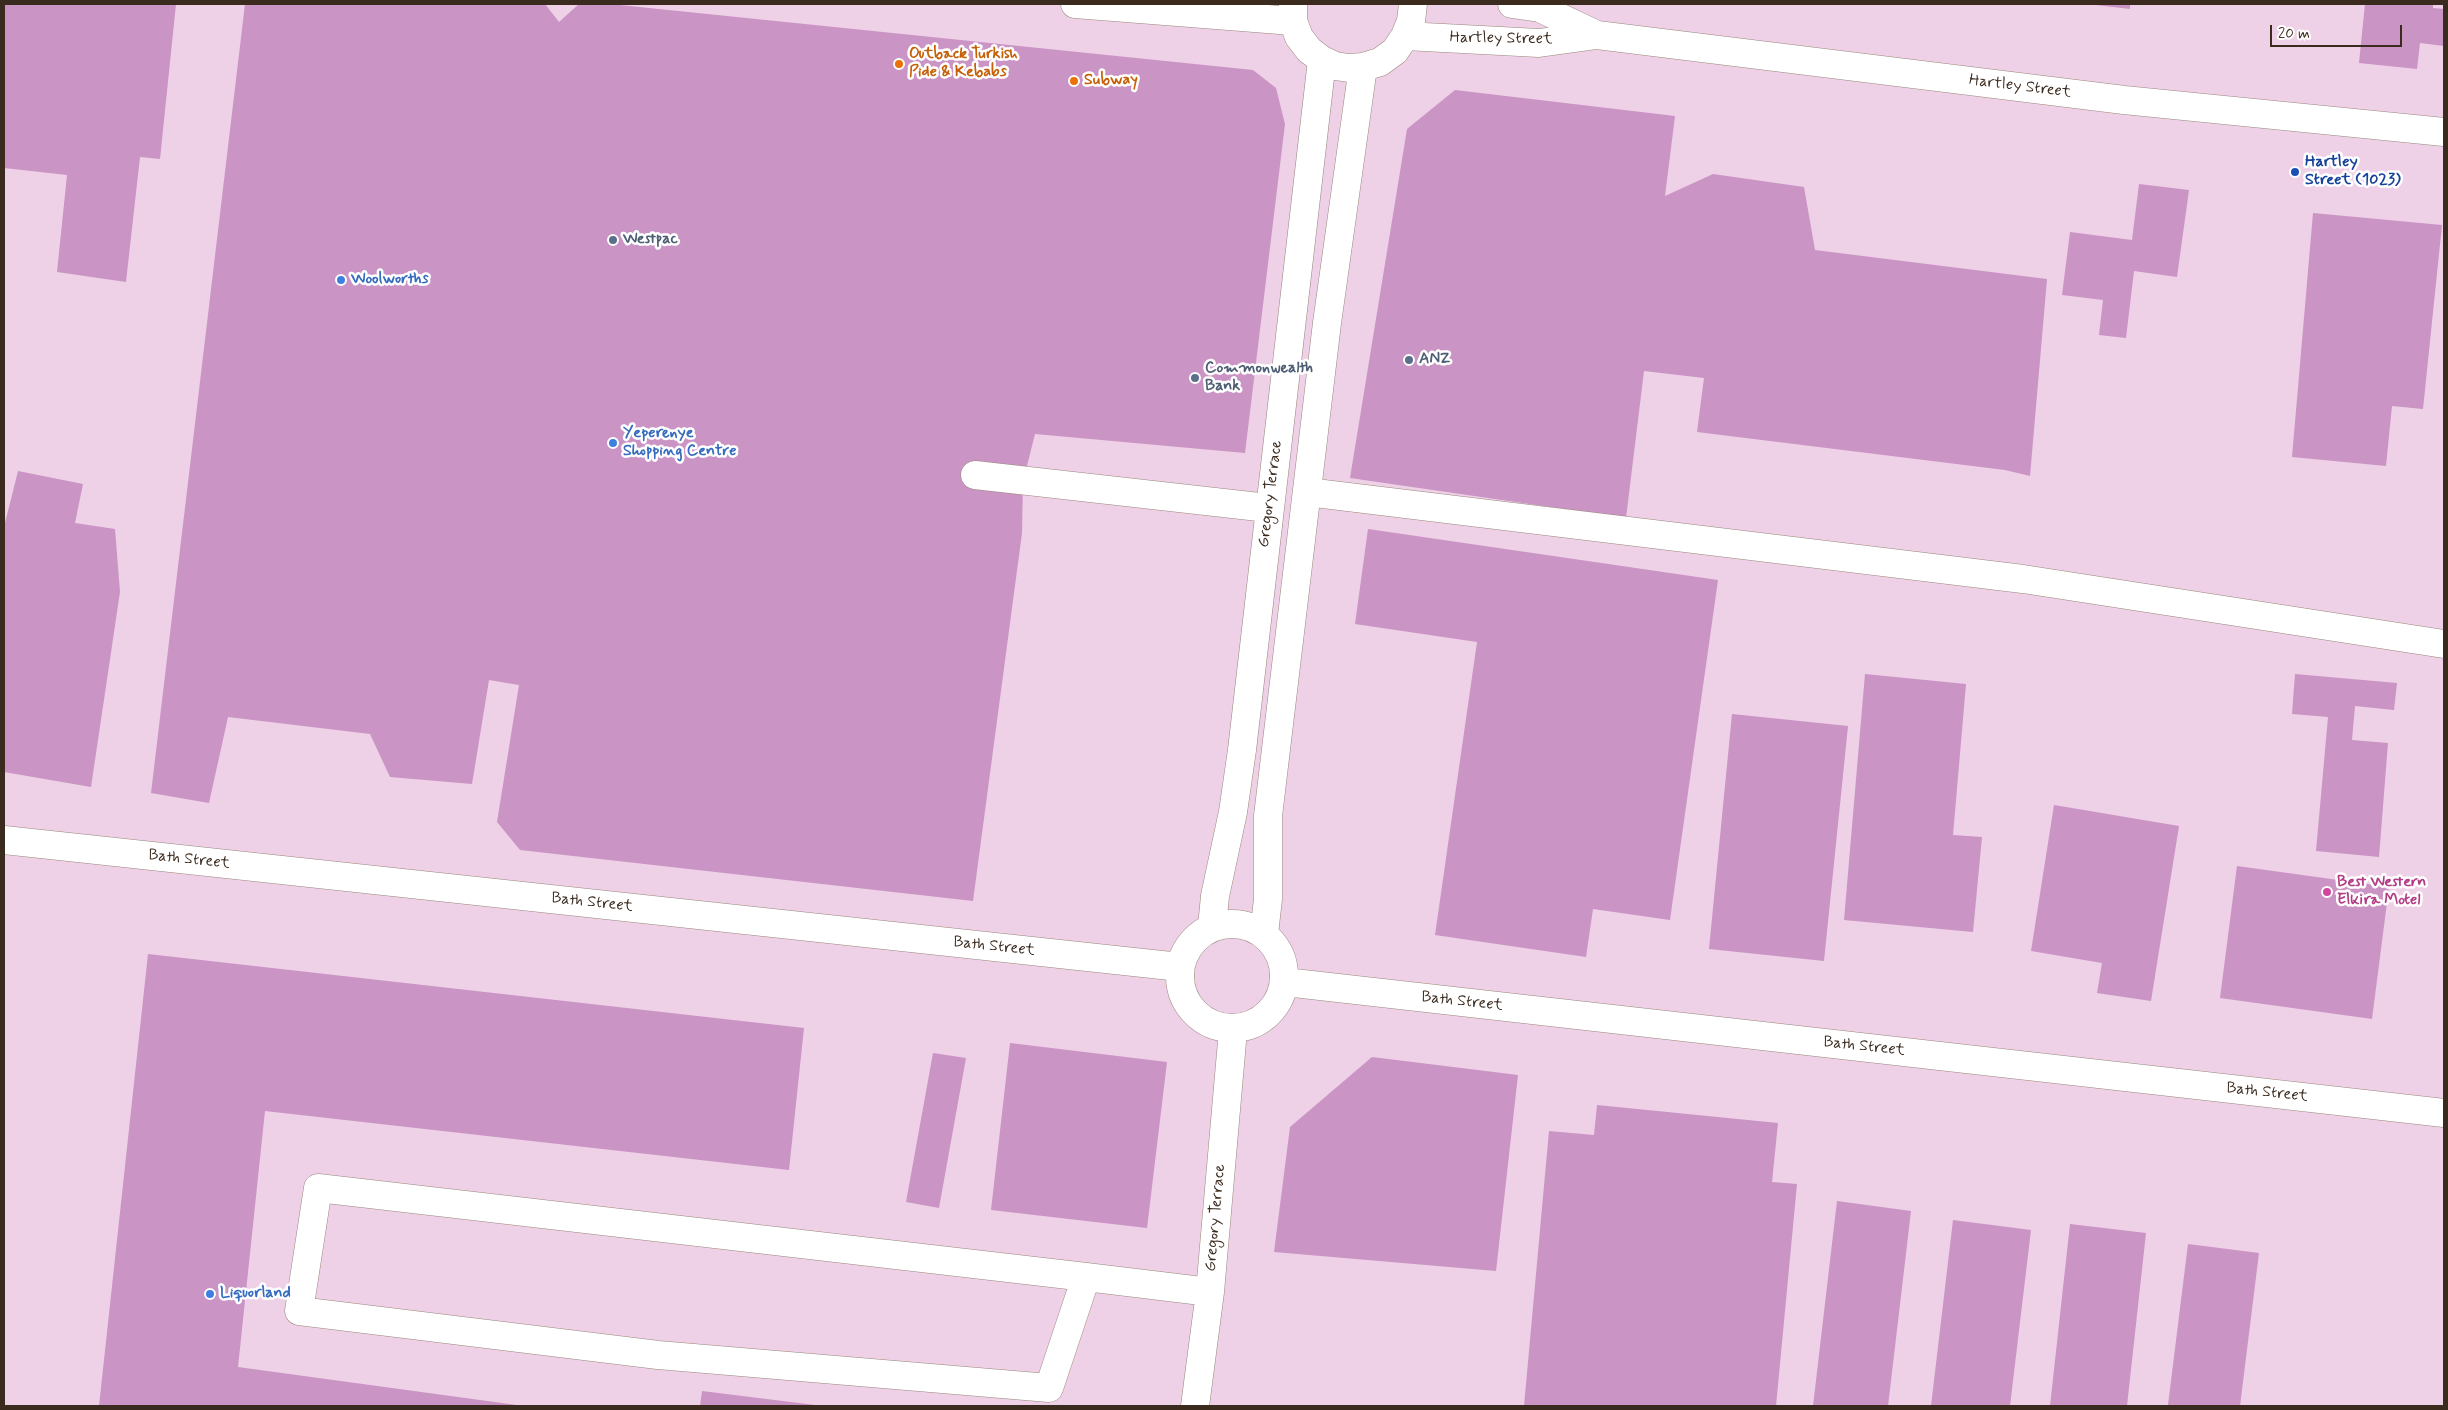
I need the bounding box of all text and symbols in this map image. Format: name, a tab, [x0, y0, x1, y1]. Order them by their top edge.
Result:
scale bar	[2273, 15, 2406, 47]
text: 20 m	[2278, 24, 2310, 44]
street label: Hartley Street	[1449, 29, 1553, 49]
place label: Outback Turkish Pide & Kebabs	[909, 45, 1018, 83]
marker: Outback Turkish Pide & Kebabs	[893, 58, 905, 70]
place label: Subway	[1084, 71, 1138, 91]
street label: Hartley Street	[1968, 71, 2072, 103]
marker: Subway	[1068, 75, 1080, 87]
place label: Hartley Street (1023)	[2305, 153, 2401, 191]
marker: Hartley Street (1023)	[2289, 166, 2301, 178]
place label: Westpac	[623, 230, 678, 250]
marker: Westpac	[607, 234, 619, 246]
place label: Woolworths	[351, 270, 428, 290]
marker: Woolworths	[335, 274, 347, 286]
place label: ANZ	[1419, 350, 1450, 370]
marker: ANZ	[1403, 354, 1415, 366]
place label: Commonwealth Bank	[1205, 359, 1313, 397]
marker: Commonwealth Bank	[1189, 372, 1201, 384]
place label: Yeperenye Shopping Centre	[623, 424, 736, 462]
marker: Yeperenye Shopping Centre	[607, 437, 619, 449]
street label: Gregory Terrace	[1255, 439, 1287, 549]
street label: Bath Street	[147, 846, 231, 874]
place label: Best Western Elkira Motel	[2337, 873, 2426, 911]
marker: Best Western Elkira Motel	[2321, 886, 2333, 898]
street label: Bath Street	[550, 889, 634, 917]
street label: Bath Street	[952, 933, 1036, 961]
street label: Bath Street	[1420, 988, 1504, 1016]
street label: Bath Street	[1822, 1033, 1906, 1061]
street label: Bath Street	[2225, 1079, 2309, 1107]
street label: Gregory Terrace	[1202, 1163, 1230, 1273]
place label: Liquorland	[220, 1284, 291, 1304]
marker: Liquorland	[204, 1288, 216, 1300]

